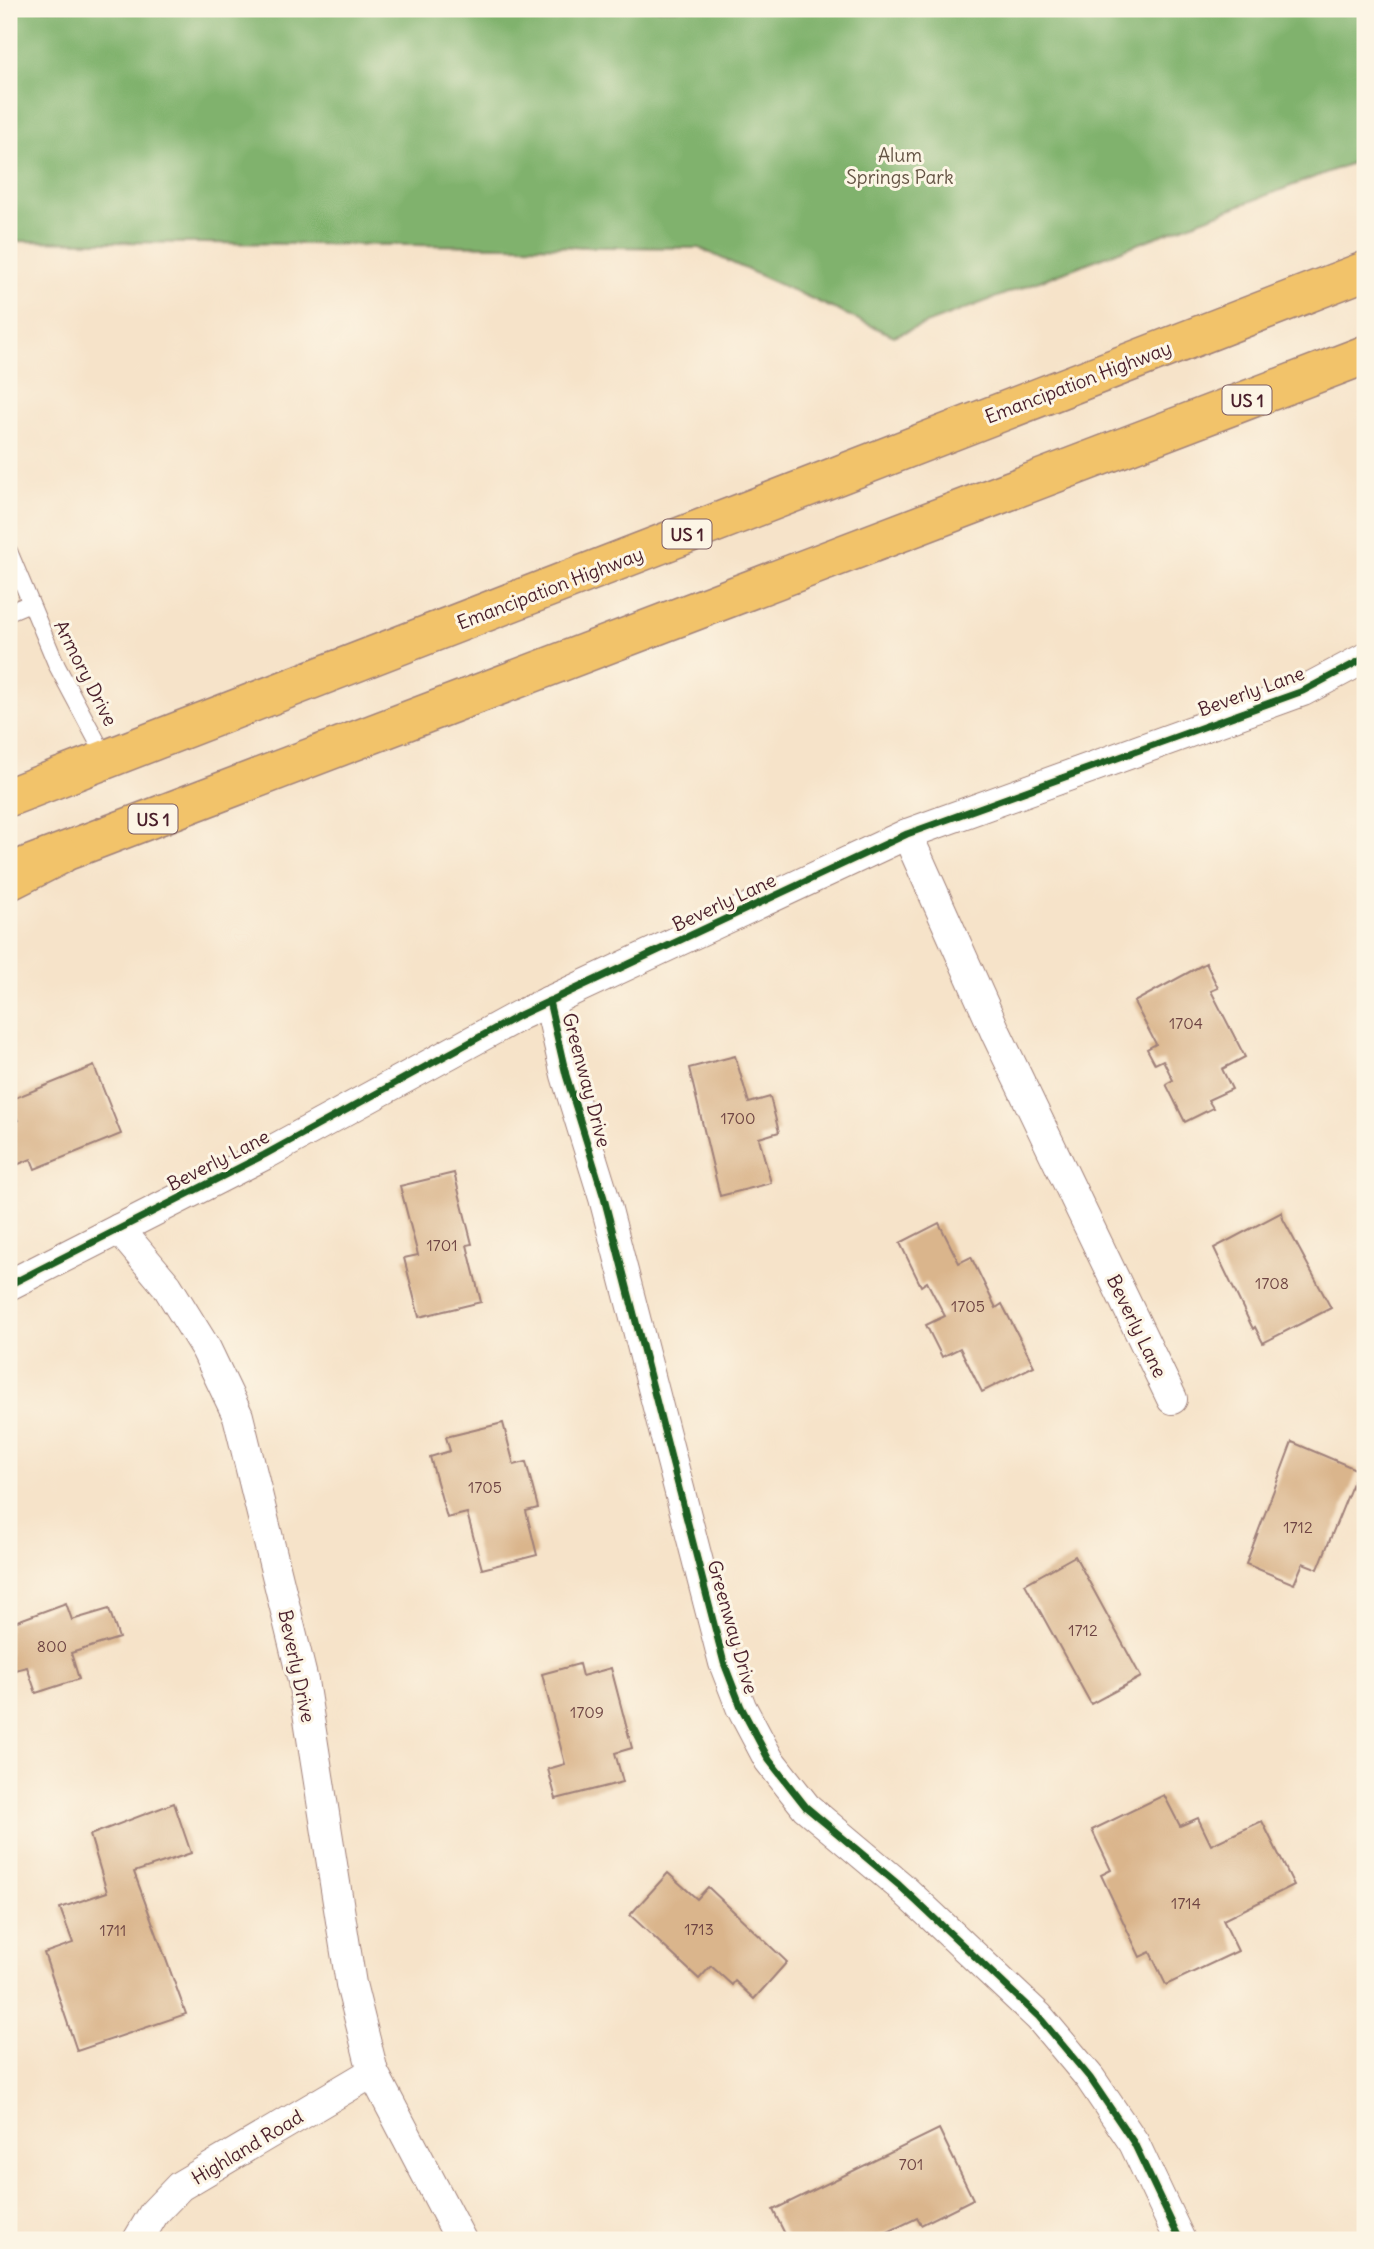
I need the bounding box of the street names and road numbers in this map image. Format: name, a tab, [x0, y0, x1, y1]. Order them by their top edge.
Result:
street label: Emancipation Highway	[981, 335, 1175, 429]
road number: US 1	[1222, 386, 1272, 414]
road number: US 1	[662, 520, 712, 548]
street label: Emancipation Highway	[453, 541, 647, 635]
street label: Armory Drive	[49, 616, 123, 730]
street label: Beverly Lane	[1194, 661, 1308, 721]
road number: US 1	[128, 804, 178, 834]
street label: Beverly Lane	[668, 868, 780, 936]
street label: Greenway Drive	[558, 1010, 616, 1150]
street label: Beverly Lane	[163, 1124, 273, 1196]
street label: Beverly Lane	[1102, 1271, 1172, 1381]
street label: Greenway Drive	[702, 1557, 764, 1697]
street label: Beverly Drive	[273, 1608, 321, 1724]
street label: Highland Road	[187, 2104, 307, 2190]

